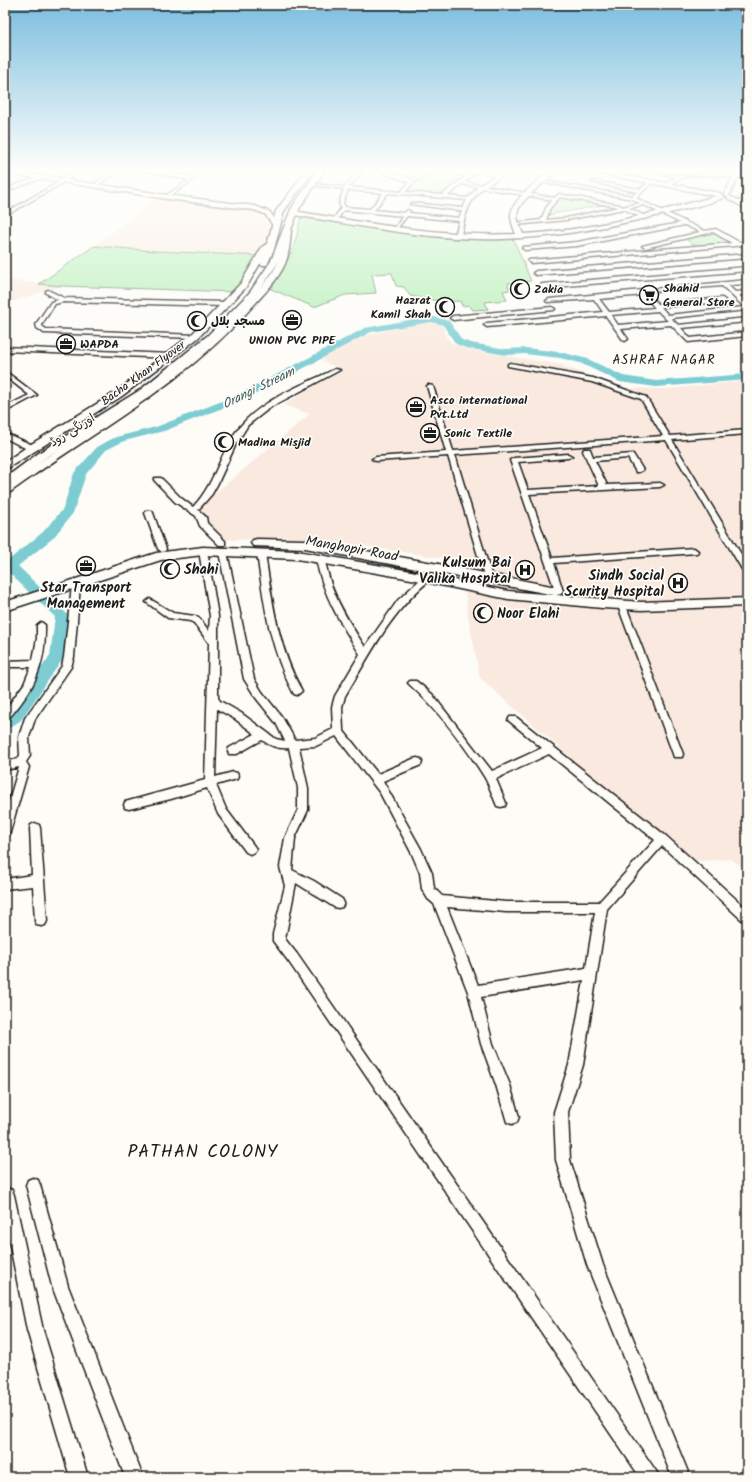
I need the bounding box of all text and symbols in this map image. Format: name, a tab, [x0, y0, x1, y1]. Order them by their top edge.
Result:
mosque icon: Zakia	[509, 278, 531, 300]
place label: Shahid General Store	[663, 279, 735, 312]
place label: Zakia	[534, 280, 563, 299]
supermarket icon: Shahid General Store	[638, 284, 660, 306]
place label: Hazrat Kamil Shah	[371, 291, 432, 324]
mosque icon: Hazrat Kamil Shah	[434, 296, 456, 318]
office icon: UNION PVC PIPE	[281, 309, 303, 331]
mosque icon: مسجد بلال	[186, 310, 208, 332]
place label: مسجد بلال	[211, 312, 265, 331]
place label: UNION PVC PIPE	[249, 331, 337, 350]
office icon: WAPDA	[55, 333, 77, 355]
place label: WAPDA	[80, 335, 120, 354]
street label: Bacha Khan Flyover	[97, 336, 190, 411]
district label: ASHRAF NAGAR	[612, 350, 716, 371]
water label: Orangi Stream	[219, 361, 300, 415]
place label: Asco international Pvt.Ltd	[430, 391, 528, 424]
office icon: Asco international Pvt.Ltd	[405, 396, 427, 418]
street label: اورنگی روڈ	[46, 409, 99, 452]
office icon: Sonic Textile	[419, 422, 441, 444]
place label: Sonic Textile	[444, 424, 512, 443]
mosque icon: Madina Misjid	[213, 431, 235, 453]
place label: Madina Misjid	[238, 433, 311, 452]
street label: Manghopir Road	[304, 530, 401, 568]
place label: Kulsum Bai Valika Hospital	[419, 552, 511, 590]
office icon: Star Transport Management	[75, 555, 97, 577]
mosque icon: Shahi	[159, 558, 181, 580]
place label: Shahi	[184, 559, 219, 581]
hospital icon: Kulsum Bai Valika Hospital	[514, 559, 536, 581]
place label: Sindh Social Scurity Hospital	[565, 565, 664, 603]
hospital icon: Sindh Social Scurity Hospital	[667, 572, 689, 594]
place label: Star Transport Management	[40, 577, 132, 615]
mosque icon: Noor Elahi	[472, 602, 494, 624]
place label: Noor Elahi	[497, 603, 560, 625]
district label: PATHAN COLONY	[128, 1138, 278, 1167]

